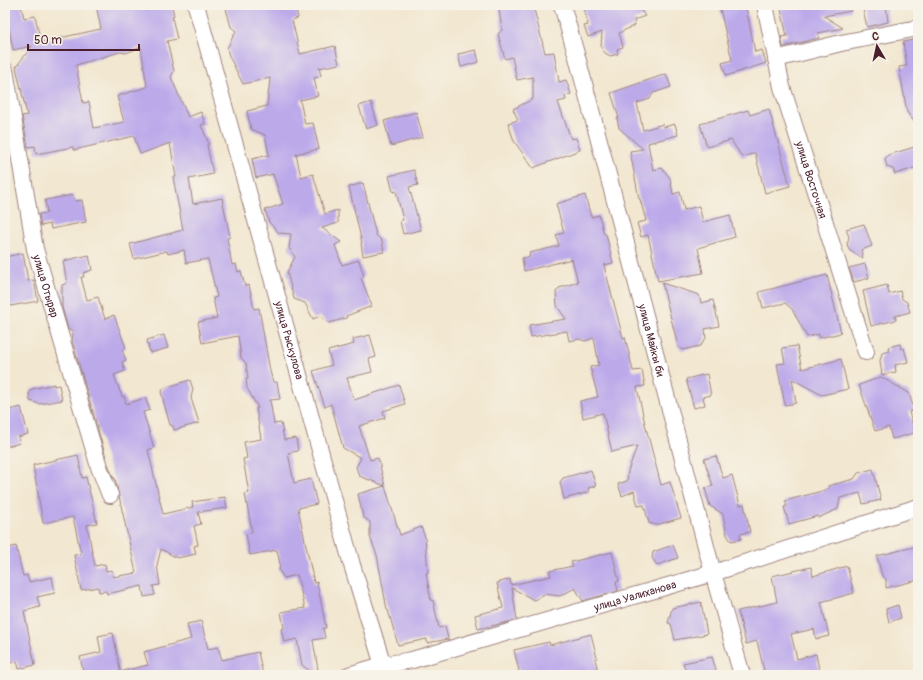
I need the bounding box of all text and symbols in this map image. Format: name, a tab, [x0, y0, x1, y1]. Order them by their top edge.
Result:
scale bar	[28, 26, 139, 52]
north arrow	[857, 26, 897, 66]
text: С	[871, 30, 880, 44]
text: 50 m	[34, 33, 62, 48]
street label: улица Восточная	[793, 139, 830, 220]
street label: улица Отырар	[30, 252, 61, 319]
street label: улица Рыскулова	[272, 299, 306, 381]
street label: улица Майкы би	[636, 302, 667, 378]
street label: улица Уалиханова	[591, 578, 678, 614]

